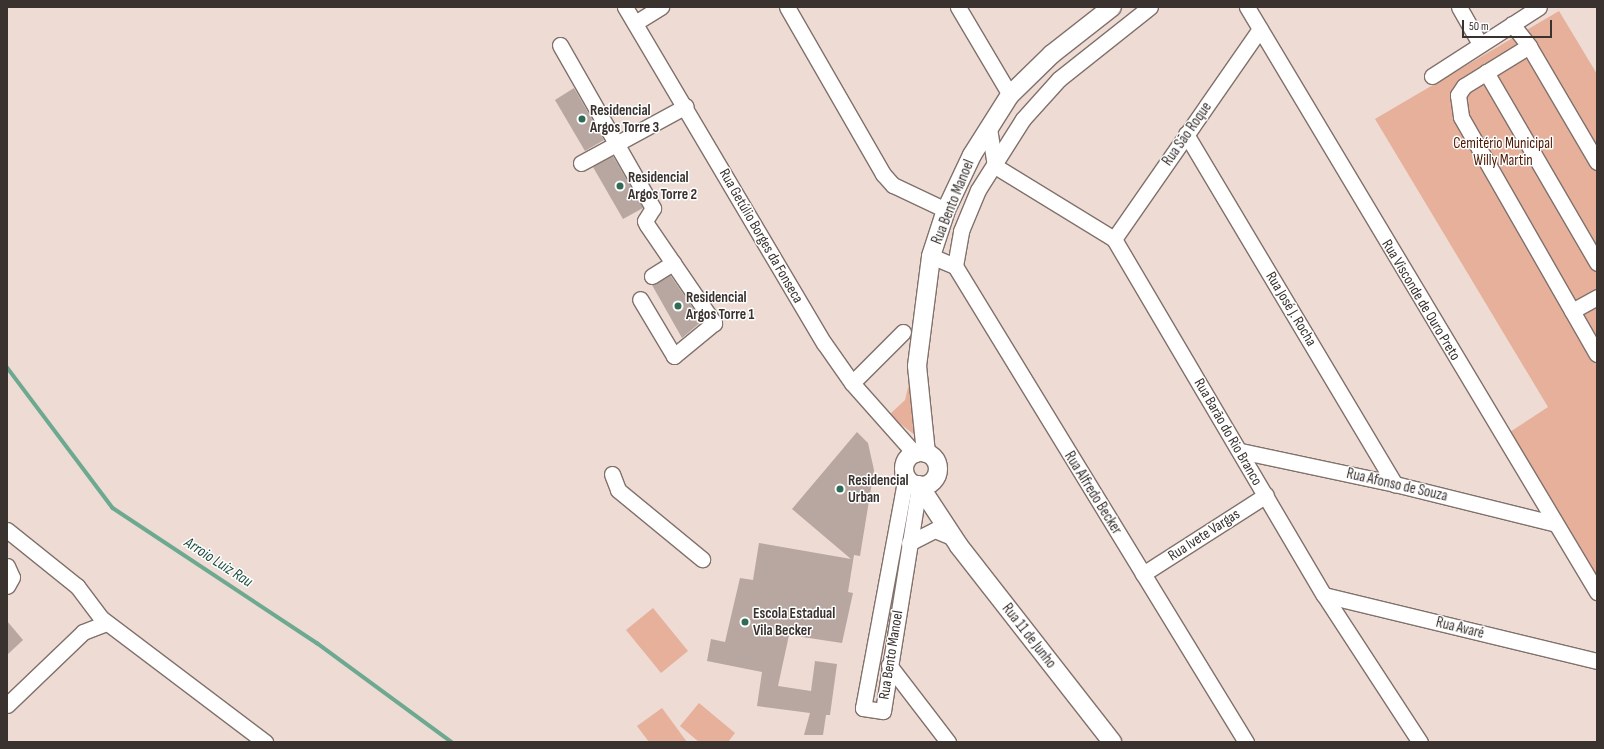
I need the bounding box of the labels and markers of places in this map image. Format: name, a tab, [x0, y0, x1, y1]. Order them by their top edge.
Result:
place label: Residencial Argos Torre 3	[590, 101, 659, 136]
marker: Residencial Argos Torre 3	[577, 114, 587, 124]
place label: Residencial Argos Torre 2	[628, 168, 697, 203]
marker: Residencial Argos Torre 2	[615, 181, 625, 191]
place label: Residencial Argos Torre 1	[686, 288, 754, 323]
marker: Residencial Argos Torre 1	[673, 301, 683, 311]
place label: Residencial Urban	[848, 471, 909, 506]
marker: Residencial Urban	[835, 484, 845, 494]
place label: Escola Estadual Vila Becker	[753, 604, 835, 639]
marker: Escola Estadual Vila Becker	[740, 617, 750, 627]

